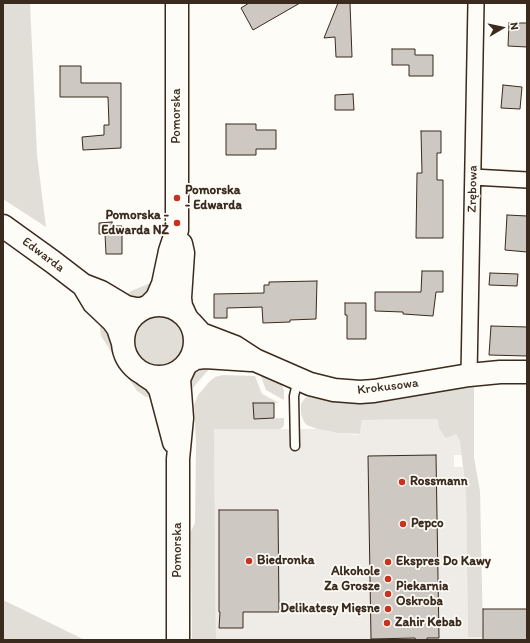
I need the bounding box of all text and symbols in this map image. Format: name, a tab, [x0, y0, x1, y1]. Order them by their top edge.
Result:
north arrow	[482, 8, 522, 48]
text: N	[507, 21, 521, 31]
street label: Pomorska	[169, 88, 185, 144]
street label: Zrębowa	[465, 165, 481, 213]
place label: Pomorska - Edwarda	[185, 183, 242, 214]
marker: Pomorska - Edwarda	[172, 193, 182, 203]
place label: Pomorska - Edwarda NŻ	[101, 208, 169, 239]
marker: Pomorska - Edwarda NŻ	[172, 218, 182, 228]
street label: Edwarda	[19, 234, 67, 276]
street label: Krokusowa	[356, 375, 420, 399]
place label: Rossmann	[410, 474, 468, 490]
marker: Rossmann	[397, 477, 407, 487]
place label: Pepco	[411, 516, 444, 532]
marker: Pepco	[398, 519, 408, 529]
street label: Pomorska	[170, 522, 186, 578]
place label: Biedronka	[257, 553, 314, 569]
place label: Ekspres Do Kawy	[396, 554, 491, 570]
marker: Biedronka	[244, 556, 254, 566]
marker: Ekspres Do Kawy	[383, 557, 393, 567]
place label: Alkohole Za Grosze	[324, 564, 380, 595]
marker: Alkohole Za Grosze	[383, 574, 393, 584]
place label: Piekarnia Oskroba	[396, 579, 448, 610]
marker: Piekarnia Oskroba	[383, 589, 393, 599]
place label: Delikatesy Mięsne	[280, 601, 380, 617]
marker: Delikatesy Mięsne	[383, 604, 393, 614]
place label: Zahir Kebab	[395, 615, 462, 631]
marker: Zahir Kebab	[382, 618, 392, 628]

